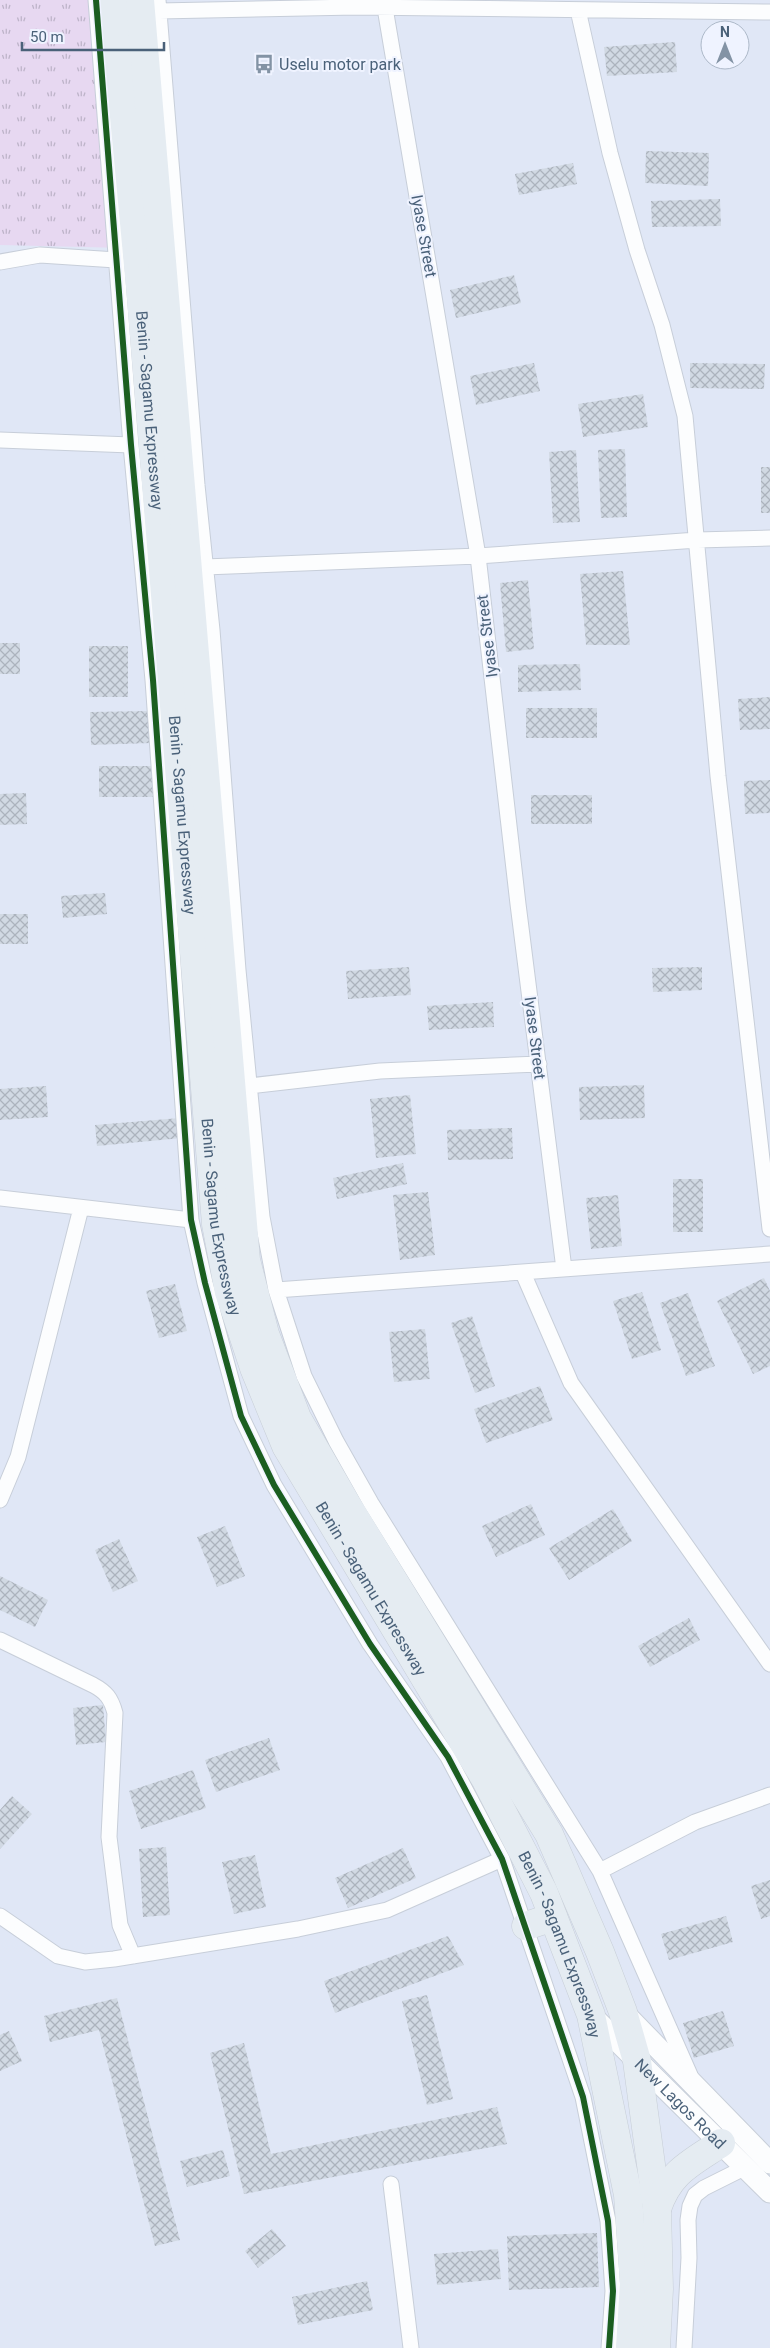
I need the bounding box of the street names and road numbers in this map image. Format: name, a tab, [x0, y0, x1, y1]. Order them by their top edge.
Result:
street label: Iyase Street	[407, 193, 441, 279]
street label: Benin - Sagamu Expressway	[133, 310, 168, 511]
street label: Iyase Street	[472, 593, 502, 679]
street label: Benin - Sagamu Expressway	[165, 715, 200, 916]
street label: Iyase Street	[520, 995, 550, 1081]
street label: Benin - Sagamu Expressway	[198, 1117, 246, 1318]
street label: Benin - Sagamu Expressway	[312, 1498, 431, 1679]
street label: Benin - Sagamu Expressway	[515, 1848, 605, 2040]
street label: New Lagos Road	[631, 2055, 730, 2153]

